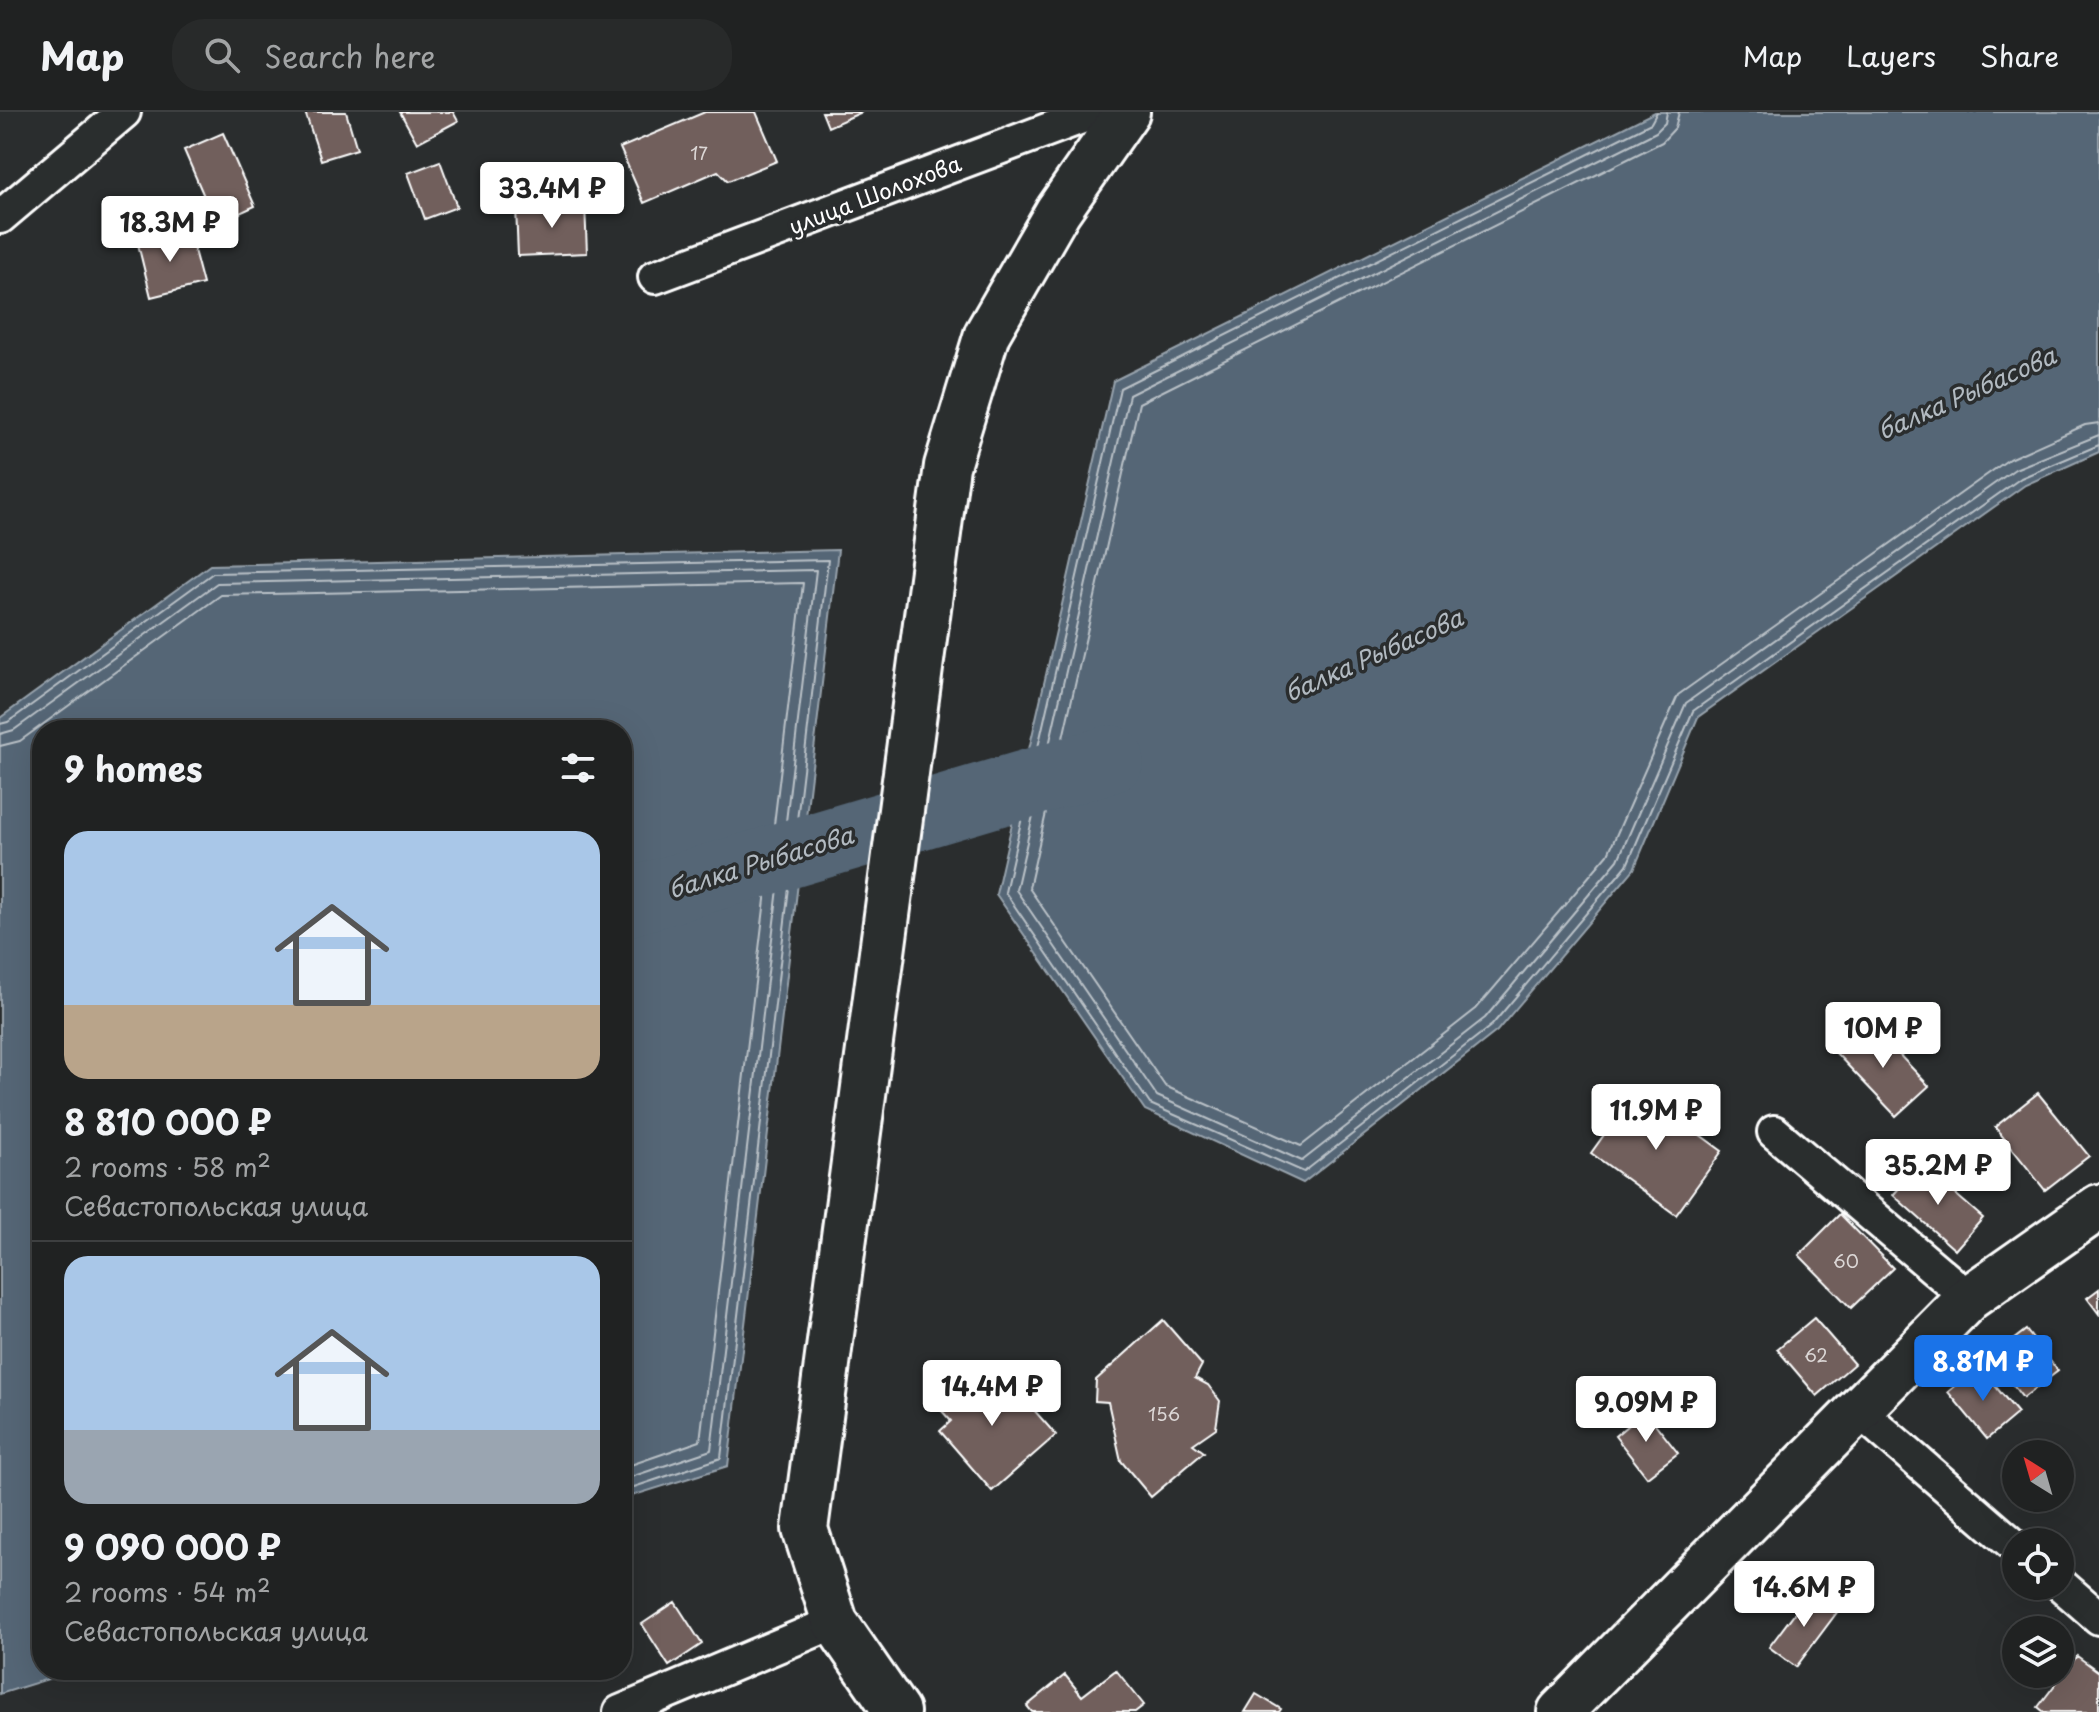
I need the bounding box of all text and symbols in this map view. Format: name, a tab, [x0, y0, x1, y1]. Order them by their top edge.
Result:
search box	[172, 19, 732, 91]
text: Map	[40, 27, 124, 84]
icon: search	[200, 33, 244, 77]
text: Search here	[264, 33, 436, 78]
text: Map	[1742, 34, 1802, 77]
text: Layers	[1846, 34, 1936, 77]
text: Share	[1980, 34, 2059, 77]
house number: 17	[690, 139, 708, 166]
street label: улица Шолохова	[783, 145, 966, 242]
pin: 33.4M ₽	[478, 162, 626, 230]
text: 33.4M ₽	[498, 168, 606, 207]
pin: 18.3M ₽	[96, 196, 244, 264]
text: 18.3M ₽	[119, 202, 221, 241]
water label: балка Рыбасова	[1871, 336, 2062, 448]
water label: балка Рыбасова	[1278, 598, 1469, 710]
text: 9 homes	[64, 742, 203, 794]
icon: filters	[556, 746, 600, 790]
water label: балка Рыбасова	[663, 816, 858, 906]
icon: home	[260, 883, 404, 1027]
pin: 10M ₽	[1827, 1002, 1939, 1070]
text: 10M ₽	[1843, 1008, 1923, 1047]
pin: 11.9M ₽	[1582, 1084, 1730, 1152]
text: 11.9M ₽	[1609, 1090, 1703, 1129]
text: 8 810 000 ₽	[64, 1095, 271, 1147]
pin: 35.2M ₽	[1864, 1139, 2012, 1207]
text: 35.2M ₽	[1884, 1145, 1992, 1184]
text: 2 rooms · 58 m²	[64, 1147, 271, 1186]
text: Севастопольская улица	[64, 1186, 368, 1225]
house number: 60	[1833, 1247, 1859, 1274]
icon: home	[260, 1308, 404, 1452]
pin: 8.81M ₽	[1909, 1335, 2057, 1403]
house number: 62	[1804, 1341, 1828, 1368]
text: 8.81M ₽	[1932, 1341, 2034, 1380]
pin: 14.4M ₽	[918, 1360, 1066, 1428]
text: 14.4M ₽	[941, 1366, 1043, 1405]
pin: 9.09M ₽	[1572, 1376, 1720, 1444]
text: 9.09M ₽	[1594, 1382, 1698, 1421]
house number: 156	[1148, 1400, 1180, 1427]
north arrow	[2002, 1440, 2074, 1512]
map controls	[2002, 1440, 2074, 1688]
text: 9 090 000 ₽	[64, 1520, 281, 1572]
button: locate	[2002, 1528, 2074, 1600]
pin: 14.6M ₽	[1730, 1561, 1878, 1629]
text: 14.6M ₽	[1752, 1567, 1856, 1606]
text: 2 rooms · 54 m²	[64, 1572, 271, 1611]
text: Севастопольская улица	[64, 1611, 368, 1650]
button: layers	[2002, 1616, 2074, 1688]

